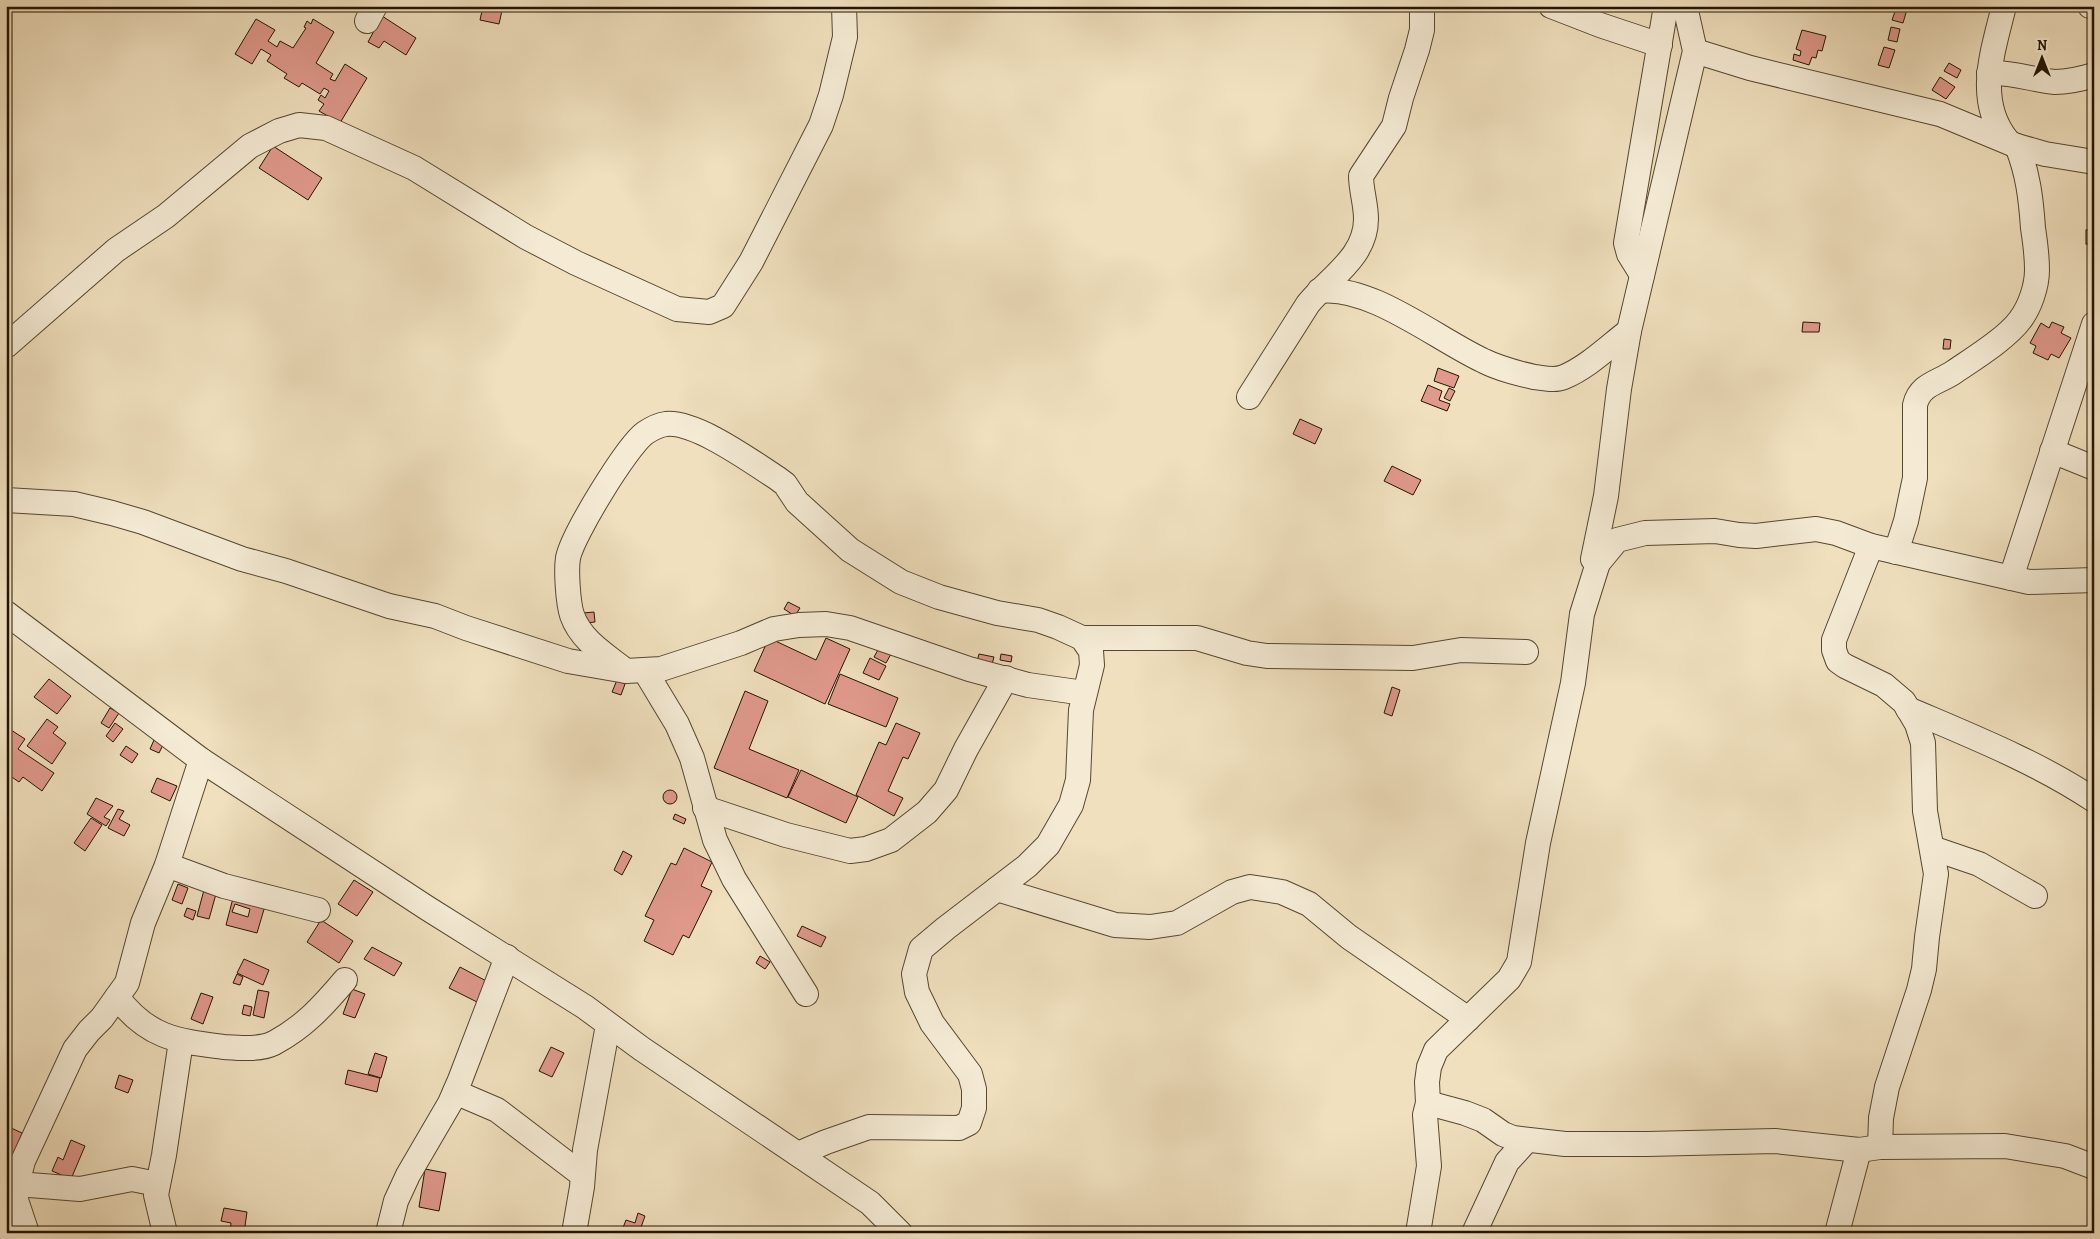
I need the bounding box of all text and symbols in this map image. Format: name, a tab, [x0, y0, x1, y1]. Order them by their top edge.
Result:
north arrow	[2018, 32, 2068, 82]
text: N	[2037, 36, 2047, 55]

